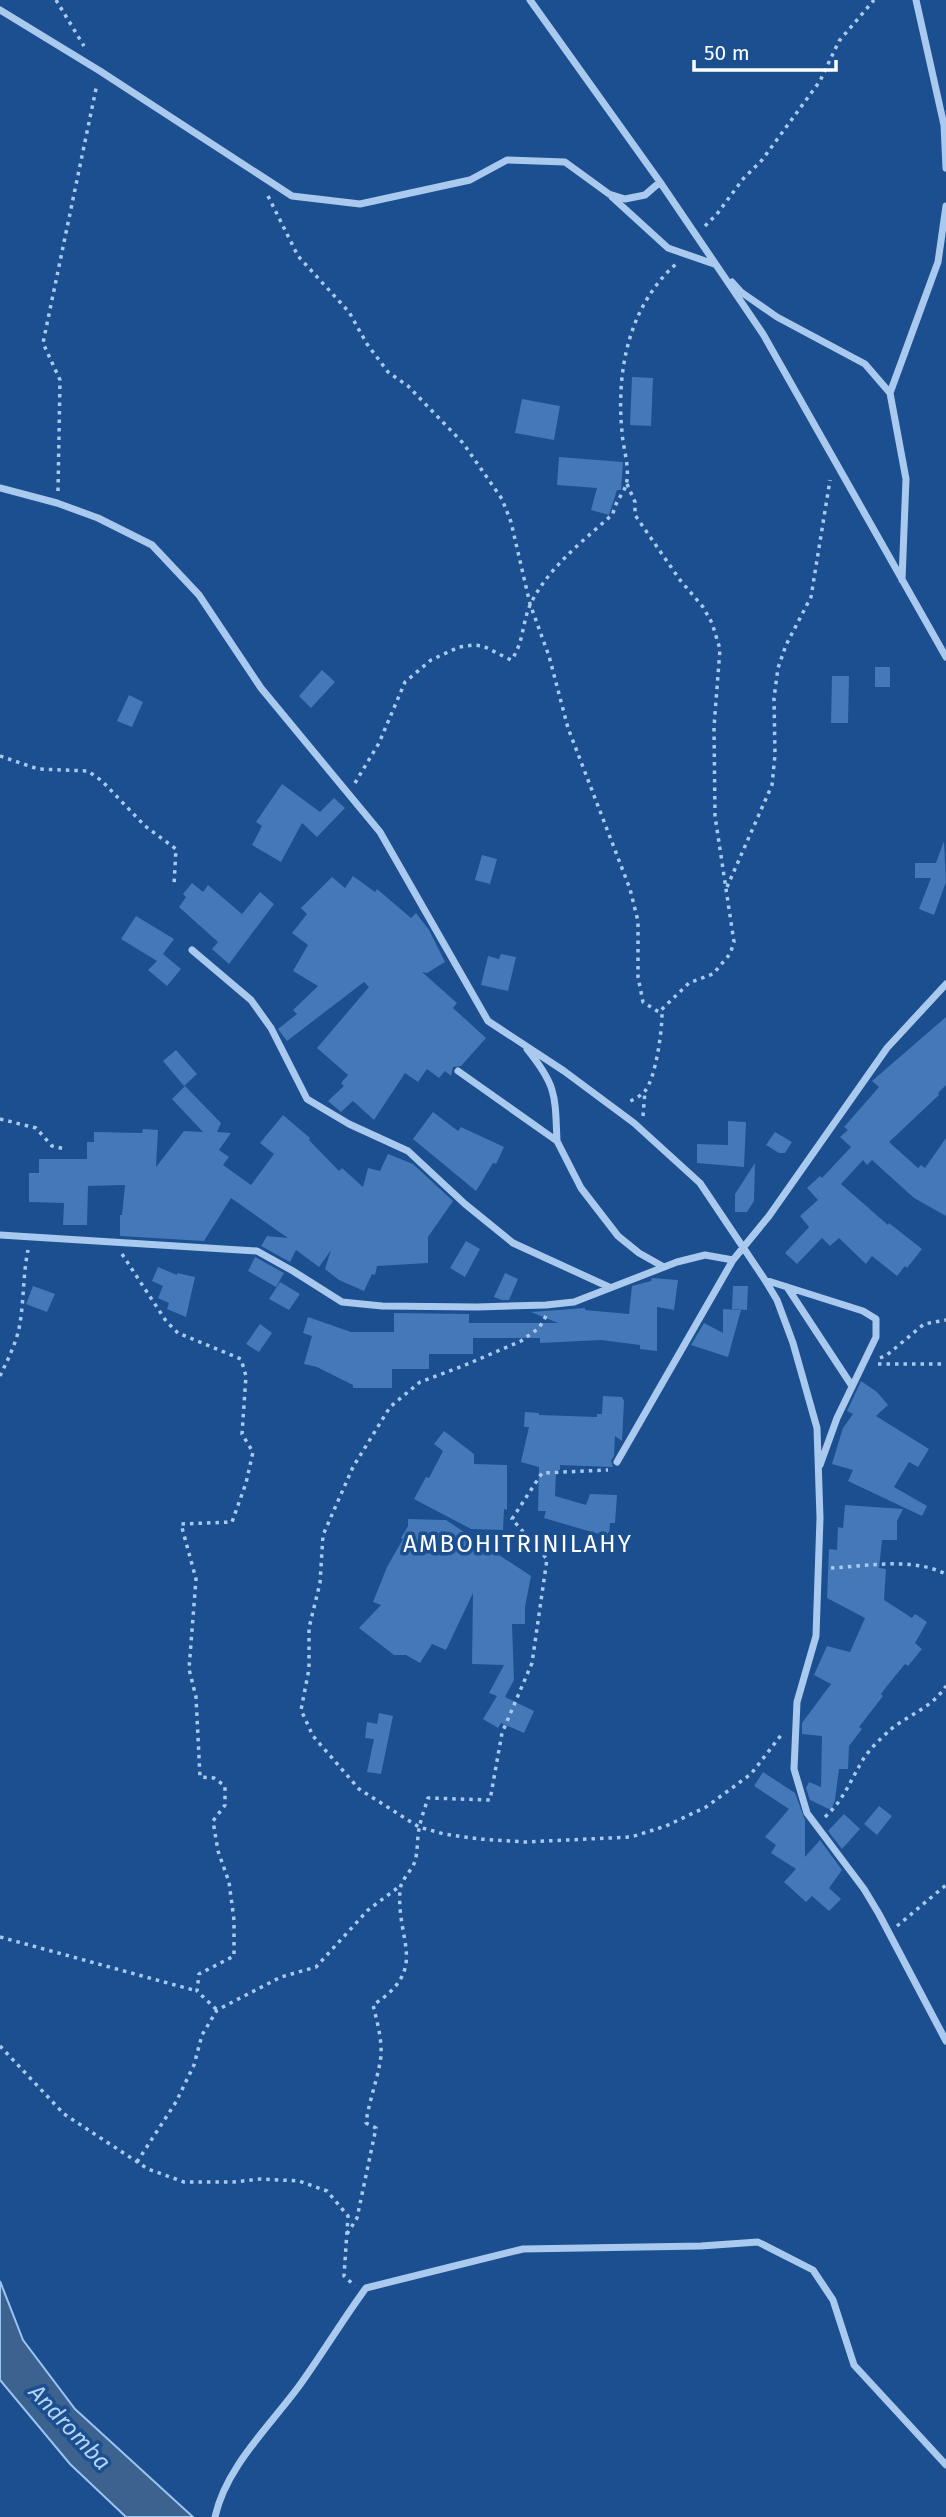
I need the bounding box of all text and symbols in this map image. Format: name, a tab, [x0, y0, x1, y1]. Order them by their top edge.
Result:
scale bar	[694, 28, 836, 72]
text: 50 m	[704, 40, 750, 66]
district label: AMBOHITRINILAHY	[403, 1530, 633, 1558]
water label: Andromba	[23, 2378, 117, 2476]

